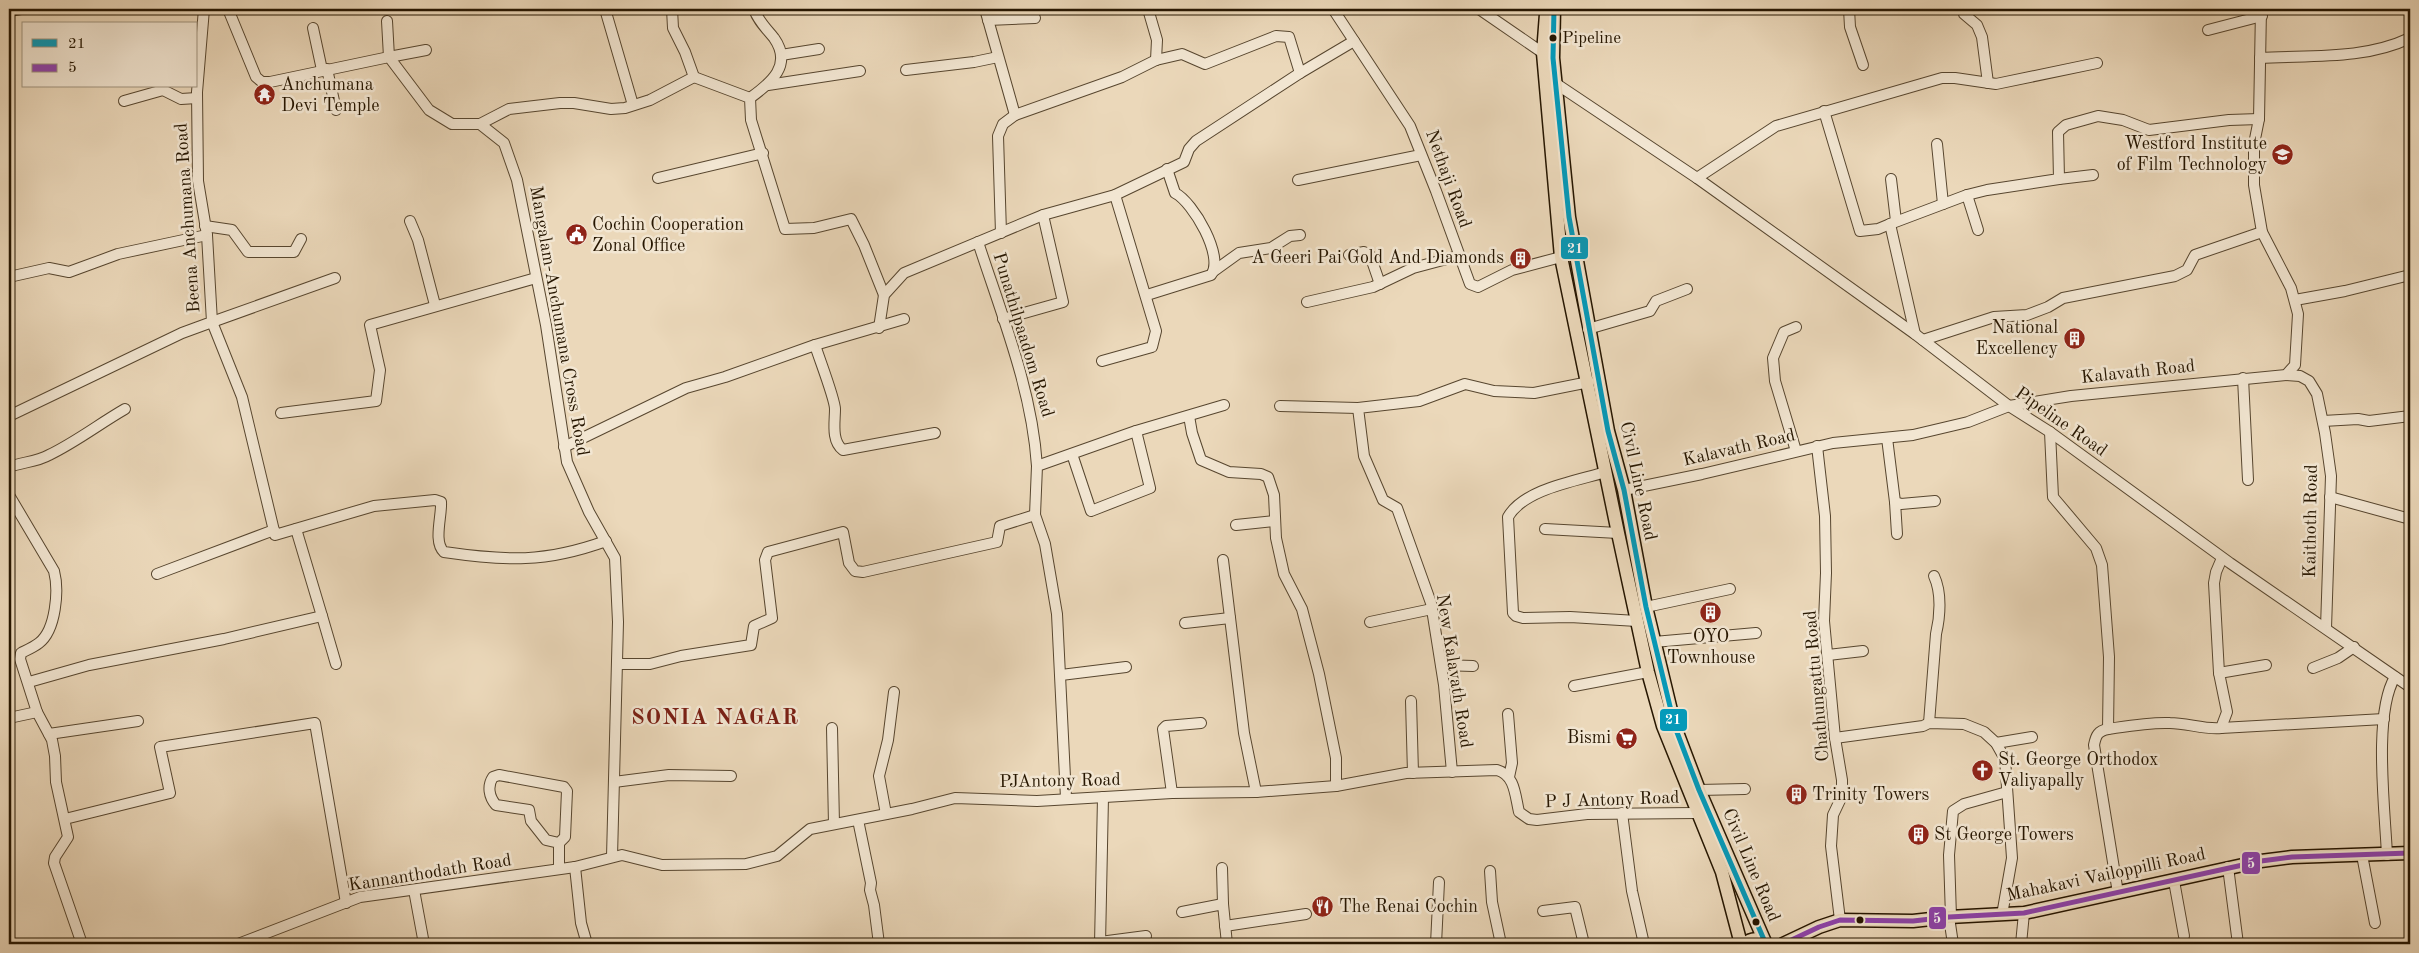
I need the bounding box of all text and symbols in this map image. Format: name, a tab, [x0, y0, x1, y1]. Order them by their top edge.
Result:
legend	[22, 22, 198, 88]
place label: Pipeline	[1562, 30, 1621, 47]
marker: Pipeline	[1548, 33, 1558, 43]
text: 21	[68, 37, 85, 52]
text: 5	[68, 61, 77, 76]
place label: Anchumana Devi Temple	[281, 76, 379, 115]
temple icon: Anchumana Devi Temple	[253, 83, 277, 107]
street label: Beena Anchumana Road	[172, 122, 204, 314]
street label: Nethaji Road	[1422, 128, 1474, 230]
place label: Westford Institute of Film Technology	[2117, 135, 2267, 174]
school or university icon: Westford Institute of Film Technology	[2271, 142, 2295, 166]
street label: Mangalam-Anchumana Cross Road	[526, 185, 592, 457]
place label: Cochin Cooperation Zonal Office	[592, 216, 744, 255]
public building icon: Cochin Cooperation Zonal Office	[564, 223, 588, 247]
line badge: 21	[1560, 236, 1589, 260]
text: 21	[1567, 242, 1583, 256]
building icon: A Geeri Pai Gold And Diamonds	[1508, 246, 1532, 270]
place label: A Geeri Pai Gold And Diamonds	[1251, 249, 1504, 267]
street label: Punathilpaadom Road	[989, 251, 1057, 419]
place label: National Excellency	[1975, 319, 2058, 358]
building icon: National Excellency	[2062, 326, 2086, 350]
street label: Kalavath Road	[2080, 357, 2196, 387]
street label: Pipeline Road	[2012, 384, 2110, 460]
street label: Civil Line Road	[1617, 420, 1659, 542]
street label: Kalavath Road	[1681, 426, 1797, 470]
street label: Kaithoth Road	[2301, 464, 2321, 578]
street label: New Kalavath Road	[1433, 593, 1475, 749]
building icon: OYO Townhouse	[1699, 600, 1723, 624]
street label: Chathungattu Road	[1801, 609, 1833, 763]
place label: OYO Townhouse	[1667, 628, 1755, 667]
district label: SONIA NAGAR	[631, 707, 799, 729]
line badge: 21	[1659, 708, 1688, 732]
text: 21	[1665, 713, 1681, 727]
supermarket icon: Bismi	[1615, 726, 1639, 750]
place label: Bismi	[1567, 729, 1611, 747]
place label: St. George Orthodox Valiyapally	[1998, 751, 2158, 790]
church icon: St. George Orthodox Valiyapally	[1970, 758, 1994, 782]
street label: PJAntony Road	[999, 771, 1121, 791]
building icon: Trinity Towers	[1784, 783, 1808, 807]
place label: Trinity Towers	[1812, 786, 1930, 804]
street label: P J Antony Road	[1544, 789, 1680, 811]
street label: Civil Line Road	[1719, 806, 1783, 924]
building icon: St George Towers	[1906, 823, 1930, 847]
place label: St George Towers	[1934, 826, 2074, 844]
street label: Mahakavi Vailoppilli Road	[2005, 845, 2207, 905]
street label: Kannanthodath Road	[347, 851, 513, 895]
line badge: 5	[2241, 851, 2261, 875]
text: 5	[2247, 857, 2255, 871]
restaurant icon: The Renai Cochin	[1311, 895, 1335, 919]
place label: The Renai Cochin	[1339, 898, 1478, 916]
line badge: 5	[1928, 906, 1947, 930]
text: 5	[1933, 912, 1941, 926]
unlabelled marker	[1855, 915, 1865, 925]
unlabelled marker	[1751, 917, 1761, 927]

